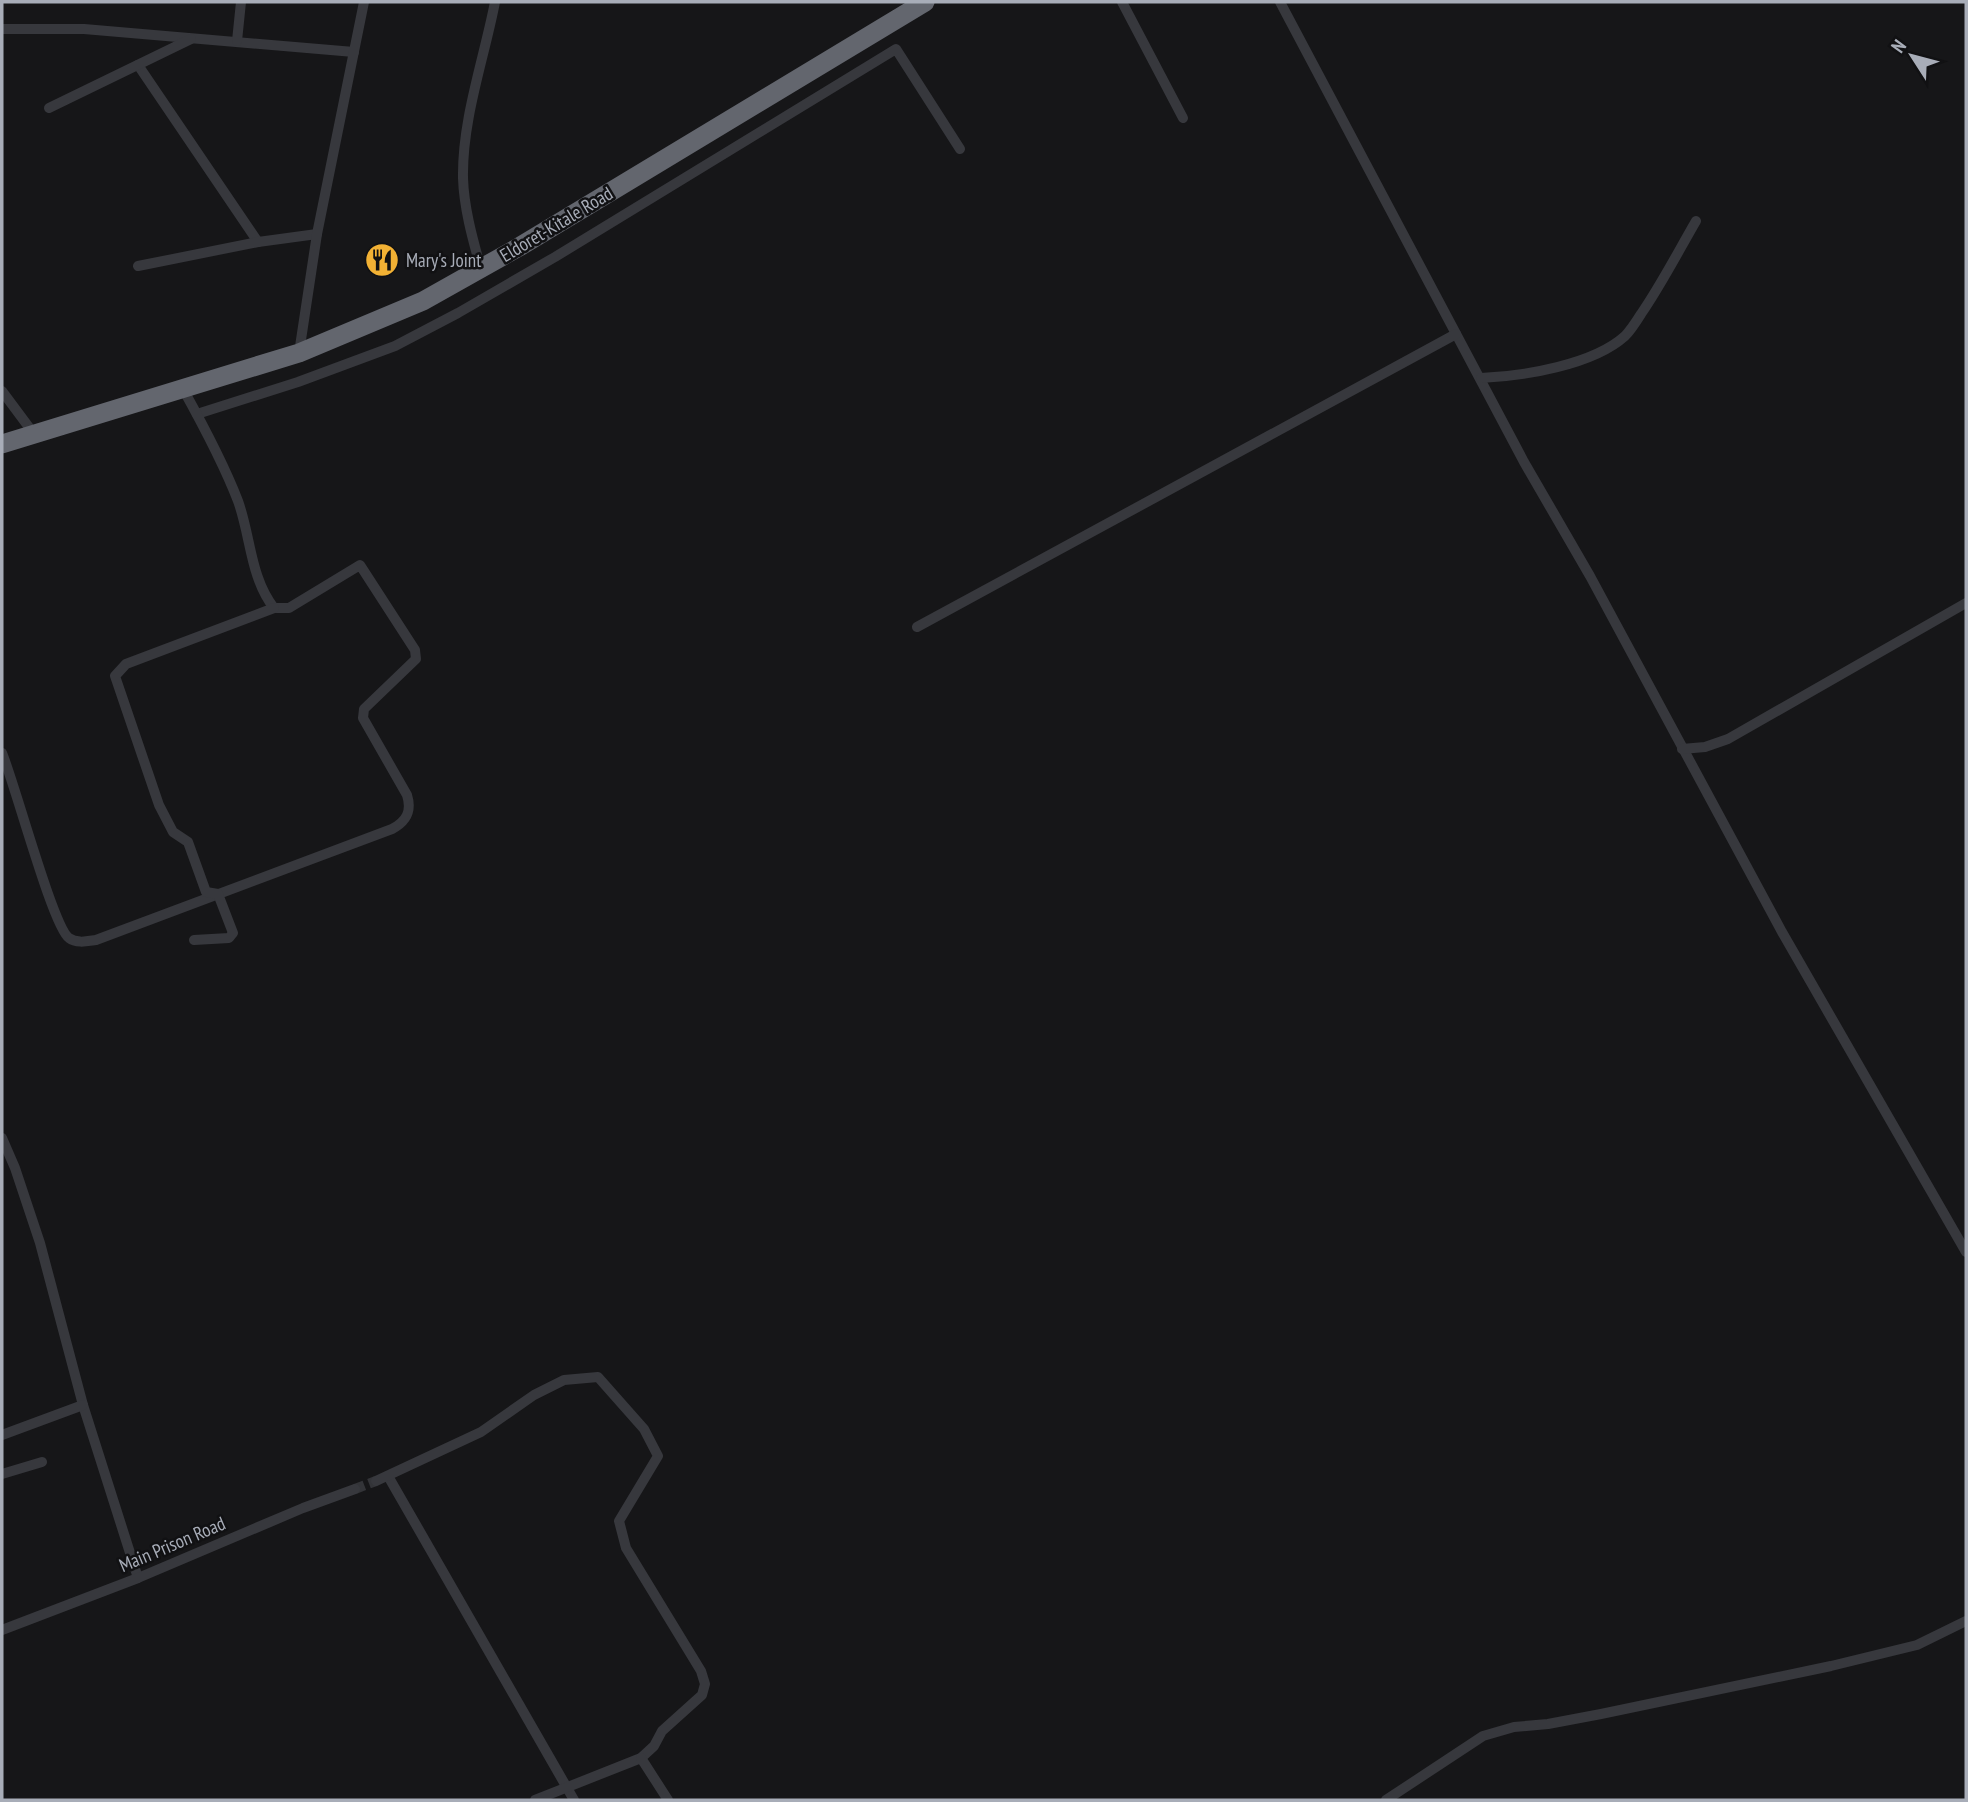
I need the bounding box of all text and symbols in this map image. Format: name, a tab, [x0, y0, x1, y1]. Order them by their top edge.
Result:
north arrow	[1877, 21, 1947, 91]
text: N	[1886, 35, 1911, 57]
street label: Eldoret-Kitale Road	[495, 181, 617, 267]
restaurant icon: Mary's Joint	[363, 241, 401, 279]
place label: Mary's Joint	[406, 248, 482, 272]
street label: Main Prison Road	[115, 1511, 229, 1577]

